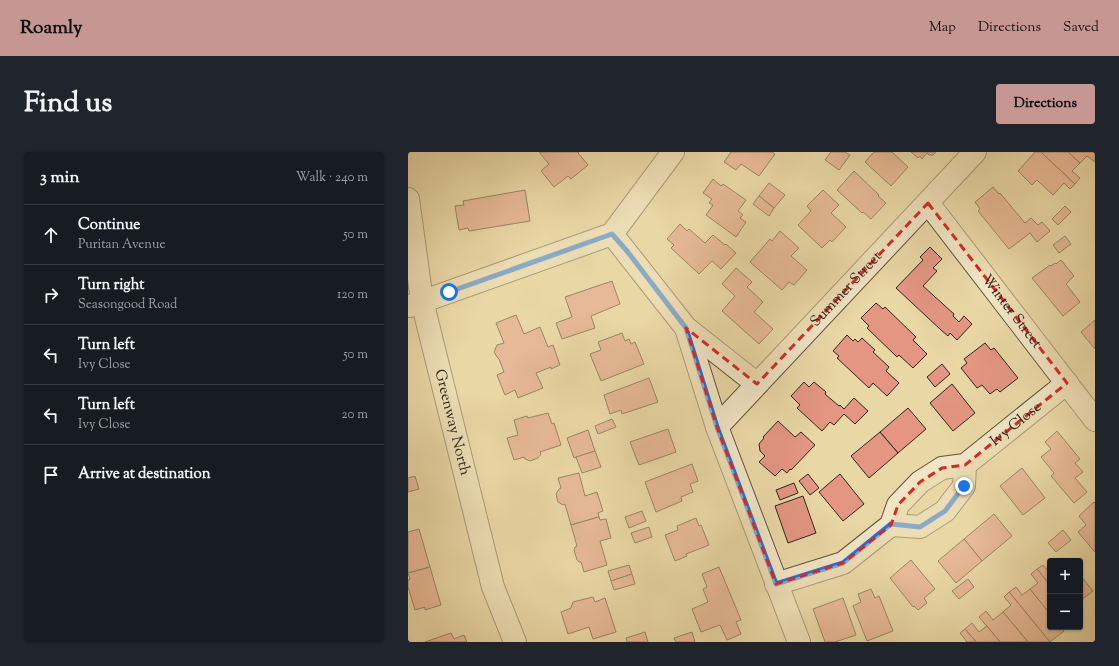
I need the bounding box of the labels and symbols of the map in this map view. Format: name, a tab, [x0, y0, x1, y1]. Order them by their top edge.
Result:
street label: Summer Street	[806, 247, 887, 332]
street label: Winter Street	[976, 270, 1047, 353]
route start	[440, 283, 458, 301]
street label: Greenway North	[429, 367, 475, 478]
street label: Ivy Close	[986, 397, 1046, 451]
route end	[955, 477, 973, 495]

